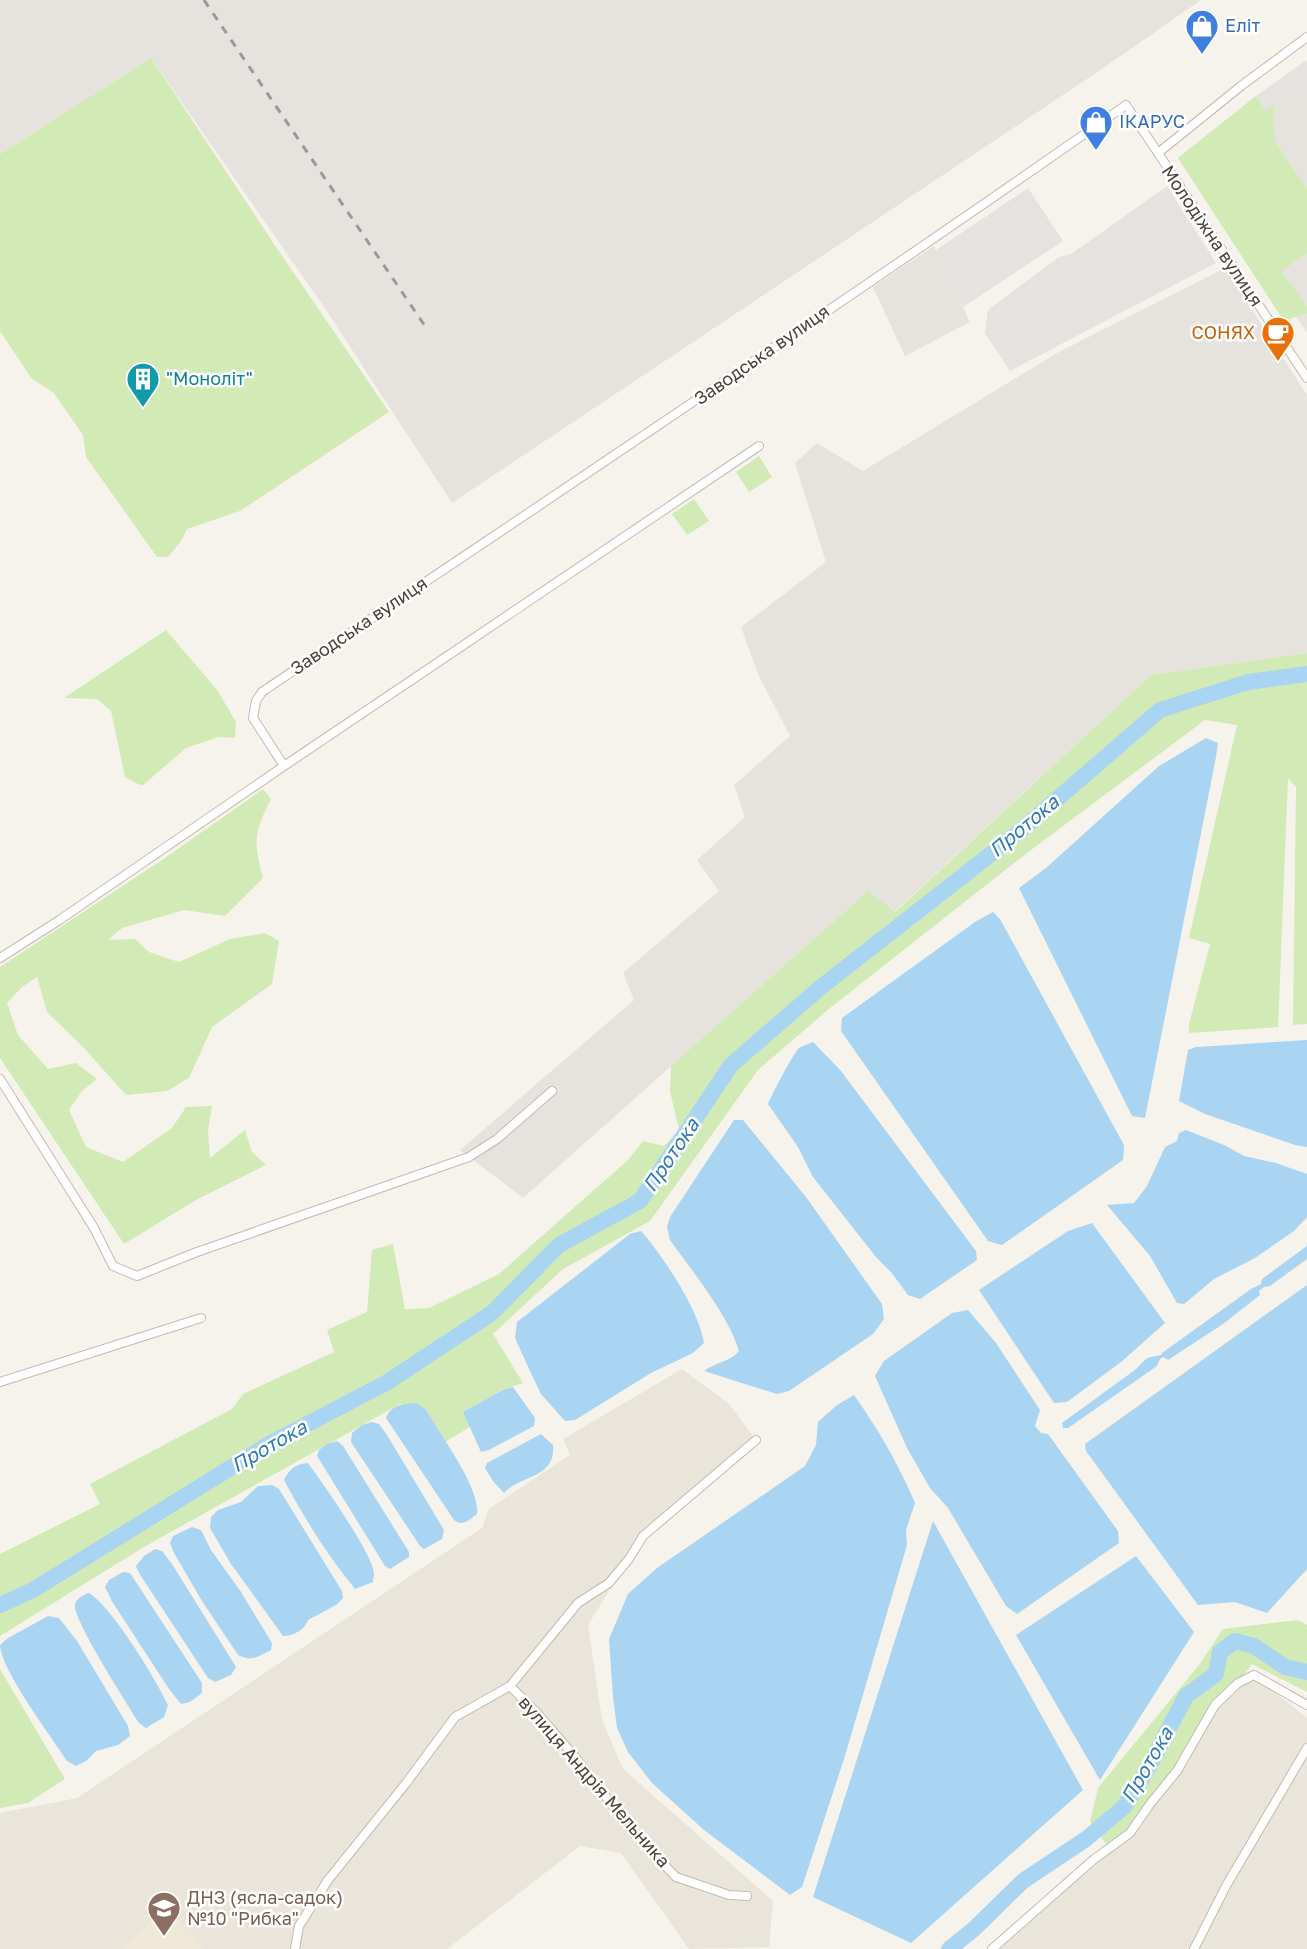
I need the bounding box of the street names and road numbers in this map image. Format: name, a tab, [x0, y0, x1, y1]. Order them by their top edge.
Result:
street label: Молодіжна вулиця	[1157, 161, 1268, 310]
street label: Заводська вулиця	[690, 299, 833, 409]
street label: Заводська вулиця	[286, 571, 431, 679]
street label: вулиця Андрія Мельника	[514, 1691, 675, 1871]

